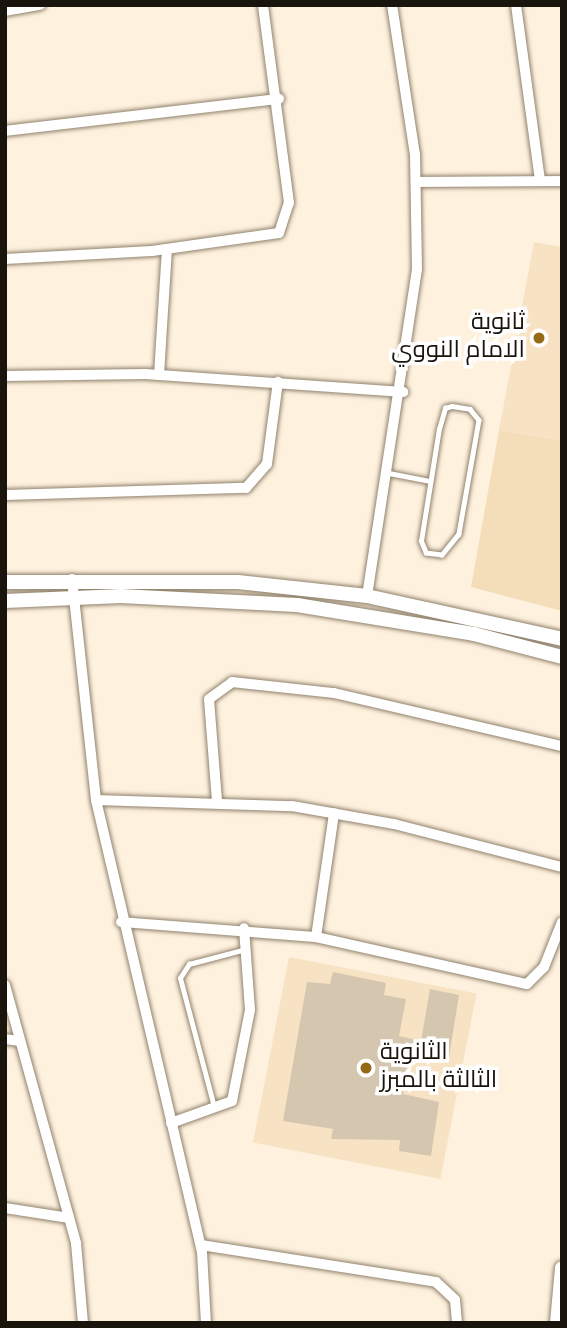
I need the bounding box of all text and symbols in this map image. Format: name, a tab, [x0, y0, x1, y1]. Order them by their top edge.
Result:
place label: ثانوية الامام النووي	[391, 310, 525, 366]
marker: ثانوية الامام النووي	[531, 330, 547, 346]
place label: الثانوية الثالثة بالمبرز	[380, 1040, 497, 1096]
marker: الثانوية الثالثة بالمبرز	[358, 1060, 374, 1076]

